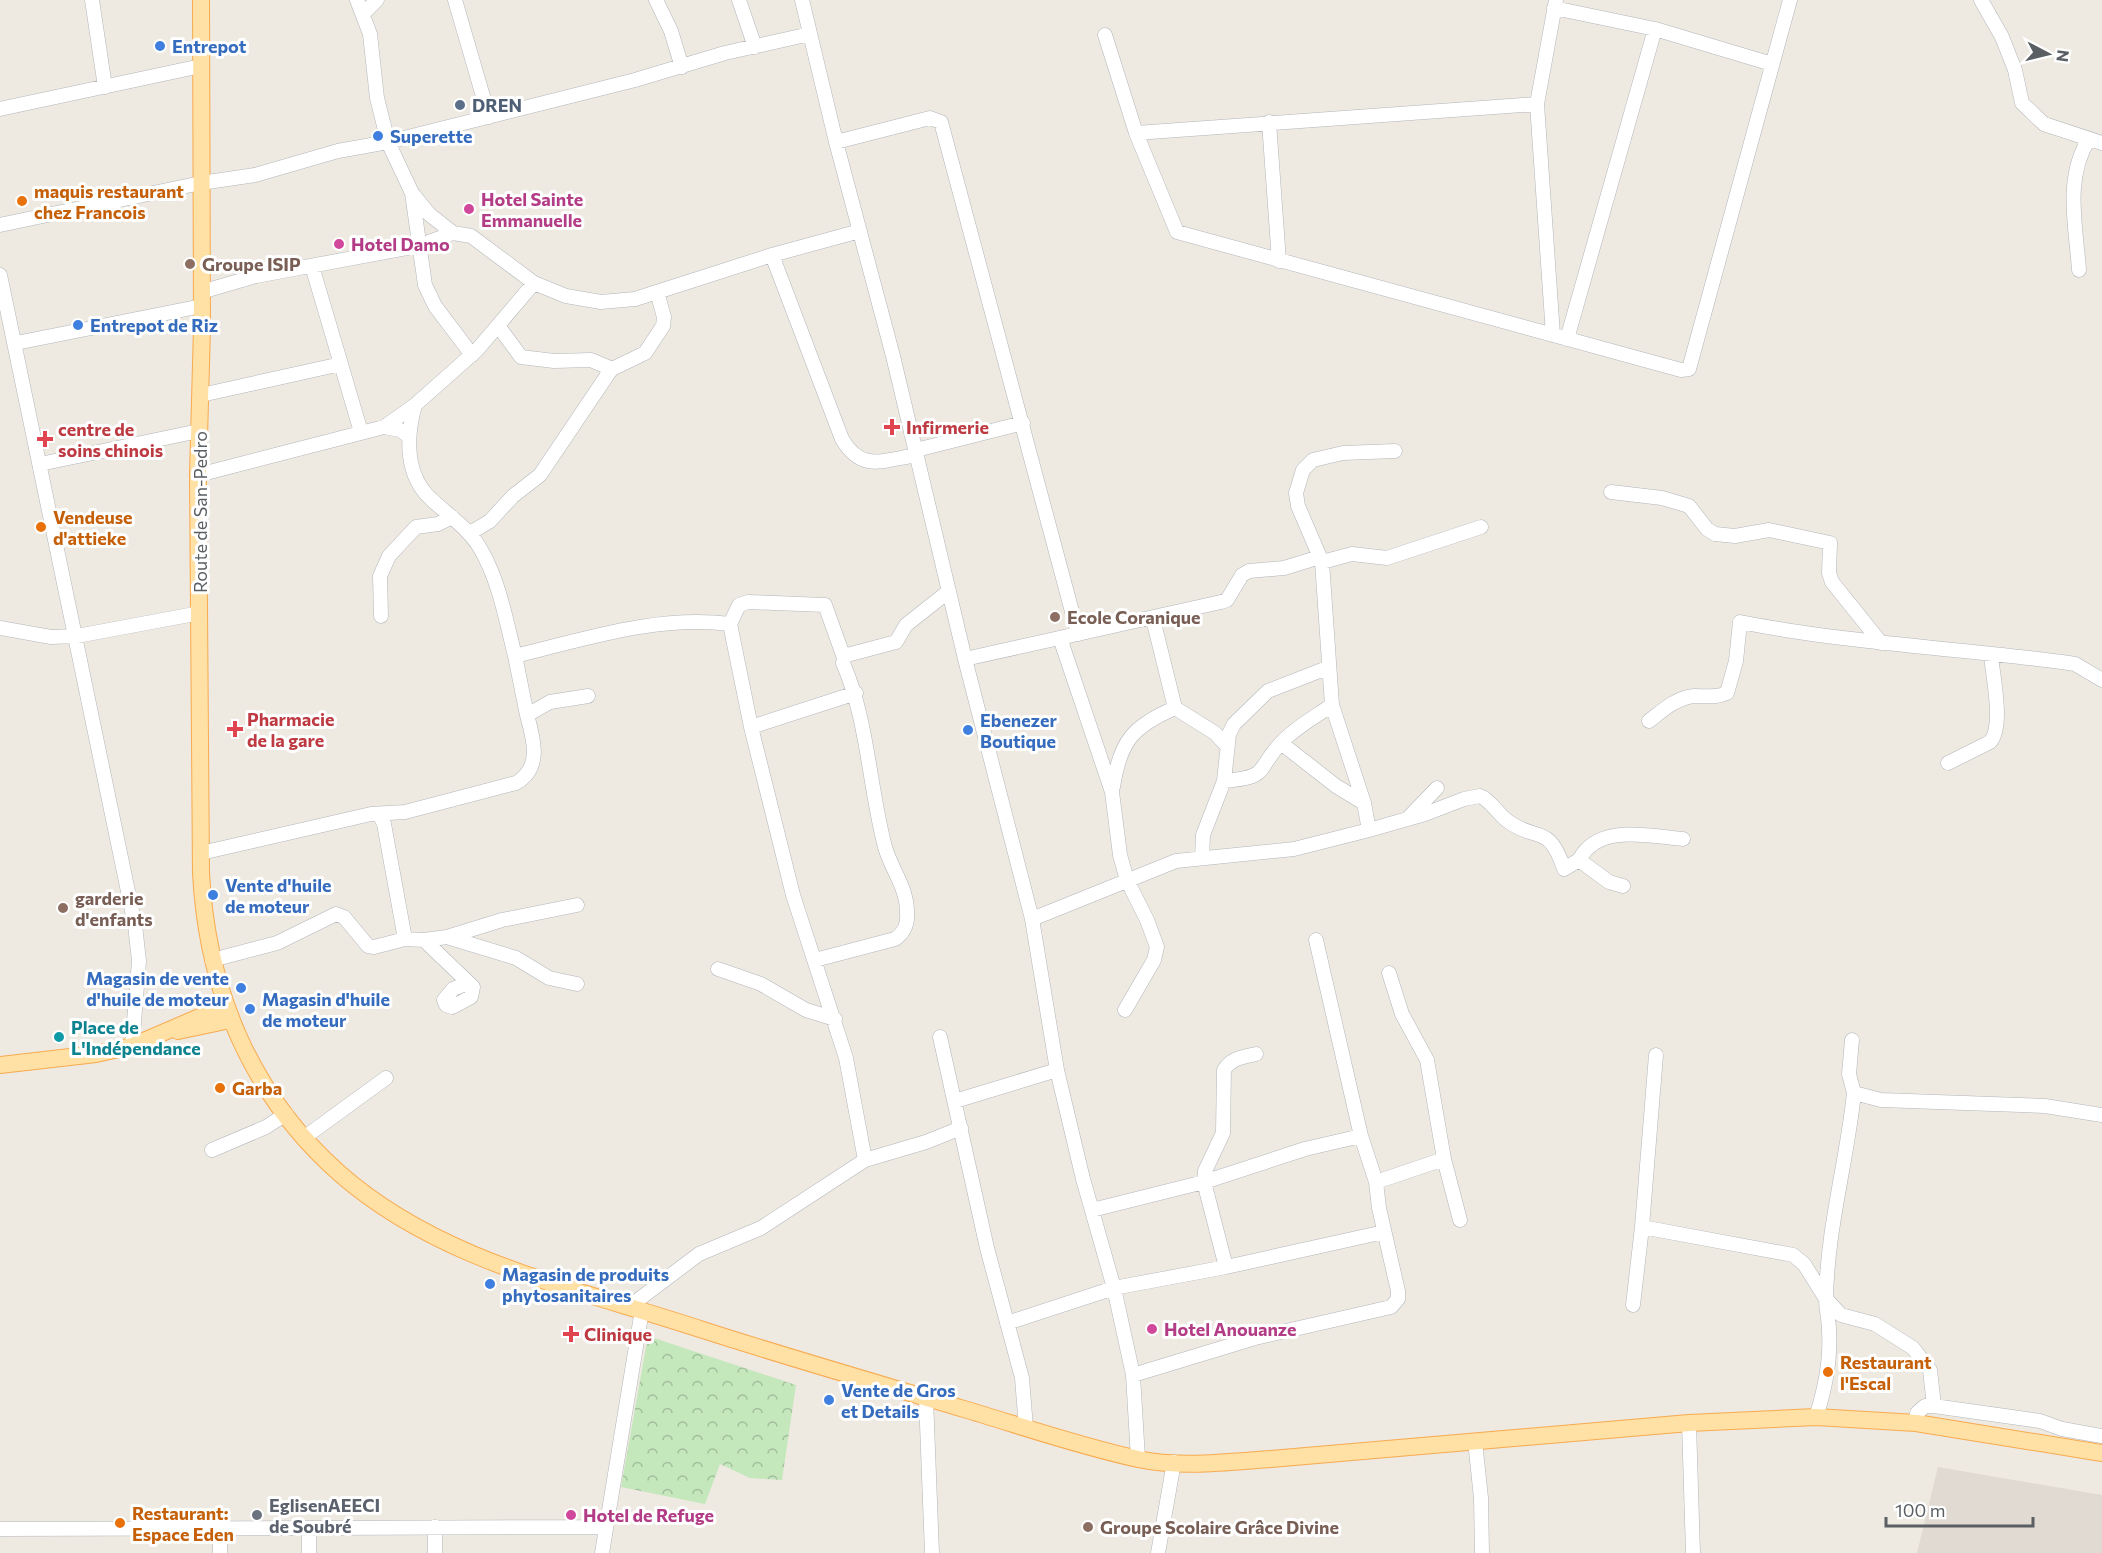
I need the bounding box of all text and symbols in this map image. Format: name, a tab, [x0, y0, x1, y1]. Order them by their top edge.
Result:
north arrow	[2018, 24, 2078, 84]
place label: Entrepot	[172, 35, 247, 57]
marker: Entrepot	[153, 39, 167, 53]
text: N	[2053, 49, 2074, 63]
place label: DREN	[472, 94, 522, 116]
marker: DREN	[453, 98, 467, 112]
place label: Superette	[390, 125, 472, 147]
marker: Superette	[371, 129, 385, 143]
place label: maquis restaurant chez Francois	[34, 180, 184, 223]
place label: Hotel Sainte Emmanuelle	[481, 188, 583, 231]
marker: maquis restaurant chez Francois	[15, 194, 29, 208]
marker: Hotel Sainte Emmanuelle	[462, 202, 476, 216]
place label: Hotel Damo	[351, 233, 450, 255]
marker: Hotel Damo	[332, 237, 346, 251]
place label: Groupe ISIP	[202, 253, 301, 275]
marker: Groupe ISIP	[183, 257, 197, 271]
place label: Entrepot de Riz	[90, 314, 218, 336]
marker: Entrepot de Riz	[71, 318, 85, 332]
place label: Infirmerie	[906, 416, 989, 438]
place label: centre de soins chinois	[58, 418, 163, 461]
marker: Infirmerie	[883, 418, 901, 436]
marker: centre de soins chinois	[36, 430, 54, 448]
street label: Route de San-Pedro	[189, 431, 211, 593]
place label: Vendeuse d'attieke	[53, 506, 133, 549]
marker: Vendeuse d'attieke	[34, 520, 48, 534]
place label: Ecole Coranique	[1067, 606, 1201, 628]
marker: Ecole Coranique	[1048, 610, 1062, 624]
place label: Pharmacie de la gare	[247, 708, 334, 751]
place label: Ebenezer Boutique	[980, 709, 1057, 752]
marker: Pharmacie de la gare	[228, 722, 242, 736]
marker: Ebenezer Boutique	[961, 723, 975, 737]
place label: Vente d'huile de moteur	[225, 874, 332, 917]
place label: garderie d'enfants	[75, 887, 153, 930]
marker: Vente d'huile de moteur	[206, 888, 220, 902]
marker: garderie d'enfants	[56, 901, 70, 915]
place label: Magasin de vente d'huile de moteur	[86, 967, 230, 1010]
marker: Magasin de vente d'huile de moteur	[234, 981, 248, 995]
place label: Magasin d'huile de moteur	[262, 988, 390, 1031]
marker: Magasin d'huile de moteur	[243, 1002, 257, 1016]
place label: Place de L'Indépendance	[71, 1016, 201, 1059]
marker: Place de L'Indépendance	[52, 1030, 66, 1044]
place label: Garba	[232, 1077, 282, 1099]
marker: Garba	[213, 1081, 227, 1095]
place label: Magasin de produits phytosanitaires	[502, 1263, 669, 1306]
marker: Magasin de produits phytosanitaires	[483, 1277, 497, 1291]
place label: Hotel Anouanze	[1164, 1318, 1297, 1340]
marker: Hotel Anouanze	[1145, 1322, 1159, 1336]
place label: Clinique	[584, 1323, 652, 1345]
marker: Clinique	[562, 1325, 580, 1343]
place label: Restaurant l'Escal	[1840, 1351, 1932, 1394]
marker: Restaurant l'Escal	[1821, 1365, 1835, 1379]
place label: Vente de Gros et Details	[841, 1379, 956, 1422]
marker: Vente de Gros et Details	[822, 1393, 836, 1407]
scale bar	[1886, 1490, 2033, 1528]
place label: EglisenAEECI de Soubré	[269, 1494, 380, 1537]
text: 100 m	[1895, 1499, 1945, 1521]
place label: Restaurant: Espace Eden	[132, 1502, 234, 1545]
place label: Hotel de Refuge	[583, 1504, 714, 1526]
marker: EglisenAEECI de Soubré	[250, 1508, 264, 1522]
marker: Hotel de Refuge	[564, 1508, 578, 1522]
marker: Restaurant: Espace Eden	[113, 1516, 127, 1530]
place label: Groupe Scolaire Grâce Divine	[1100, 1516, 1339, 1538]
marker: Groupe Scolaire Grâce Divine	[1081, 1520, 1095, 1534]

